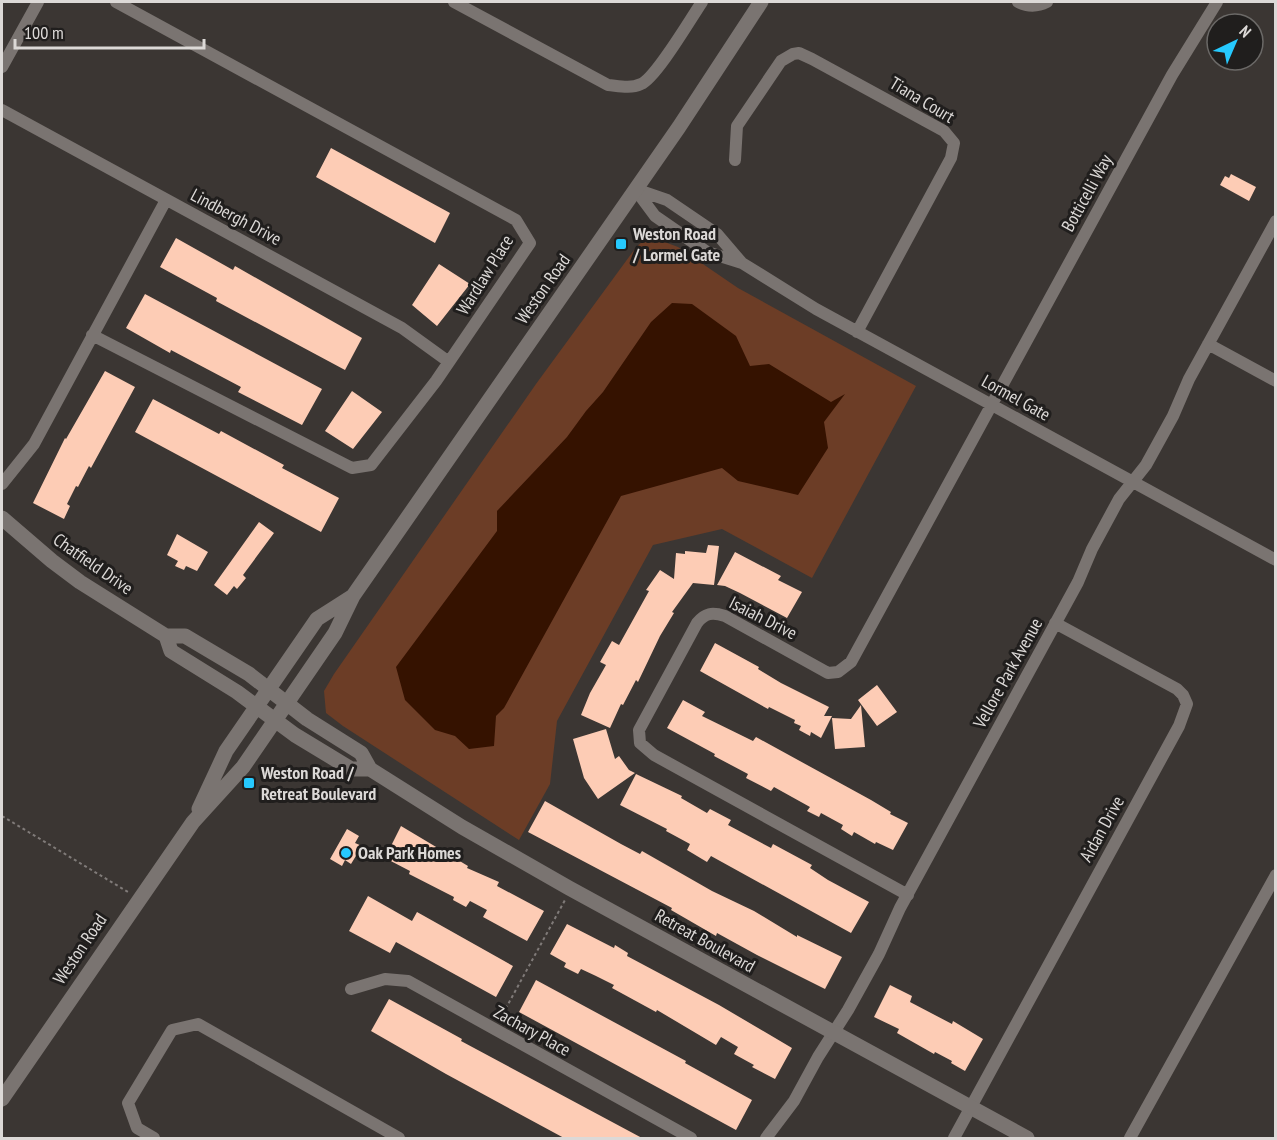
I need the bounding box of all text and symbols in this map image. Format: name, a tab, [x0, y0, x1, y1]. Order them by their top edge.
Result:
scale bar	[15, 12, 204, 50]
north arrow	[1205, 12, 1265, 72]
text: 100 m	[24, 21, 64, 44]
text: N	[1235, 21, 1255, 41]
street label: Tiana Court	[886, 71, 959, 128]
street label: Botticelli Way	[1056, 150, 1117, 235]
street label: Lindbergh Drive	[187, 183, 286, 250]
place label: Weston Road / Lormel Gate	[632, 222, 721, 266]
street label: Wardlaw Place	[451, 230, 518, 319]
marker: Weston Road / Lormel Gate	[614, 237, 628, 251]
street label: Weston Road	[510, 249, 575, 328]
street label: Lormel Gate	[978, 369, 1055, 426]
street label: Chatfield Drive	[49, 528, 138, 599]
street label: Isaiah Drive	[725, 591, 801, 644]
street label: Vellore Park Avenue	[967, 614, 1047, 733]
place label: Weston Road / Retreat Boulevard	[260, 761, 376, 805]
marker: Weston Road / Retreat Boulevard	[242, 776, 256, 790]
street label: Aidan Drive	[1074, 792, 1129, 866]
place label: Oak Park Homes	[358, 841, 461, 864]
marker: Oak Park Homes	[339, 846, 353, 860]
street label: Retreat Boulevard	[651, 904, 759, 978]
street label: Weston Road	[48, 909, 111, 988]
street label: Zachary Place	[490, 1000, 575, 1061]

